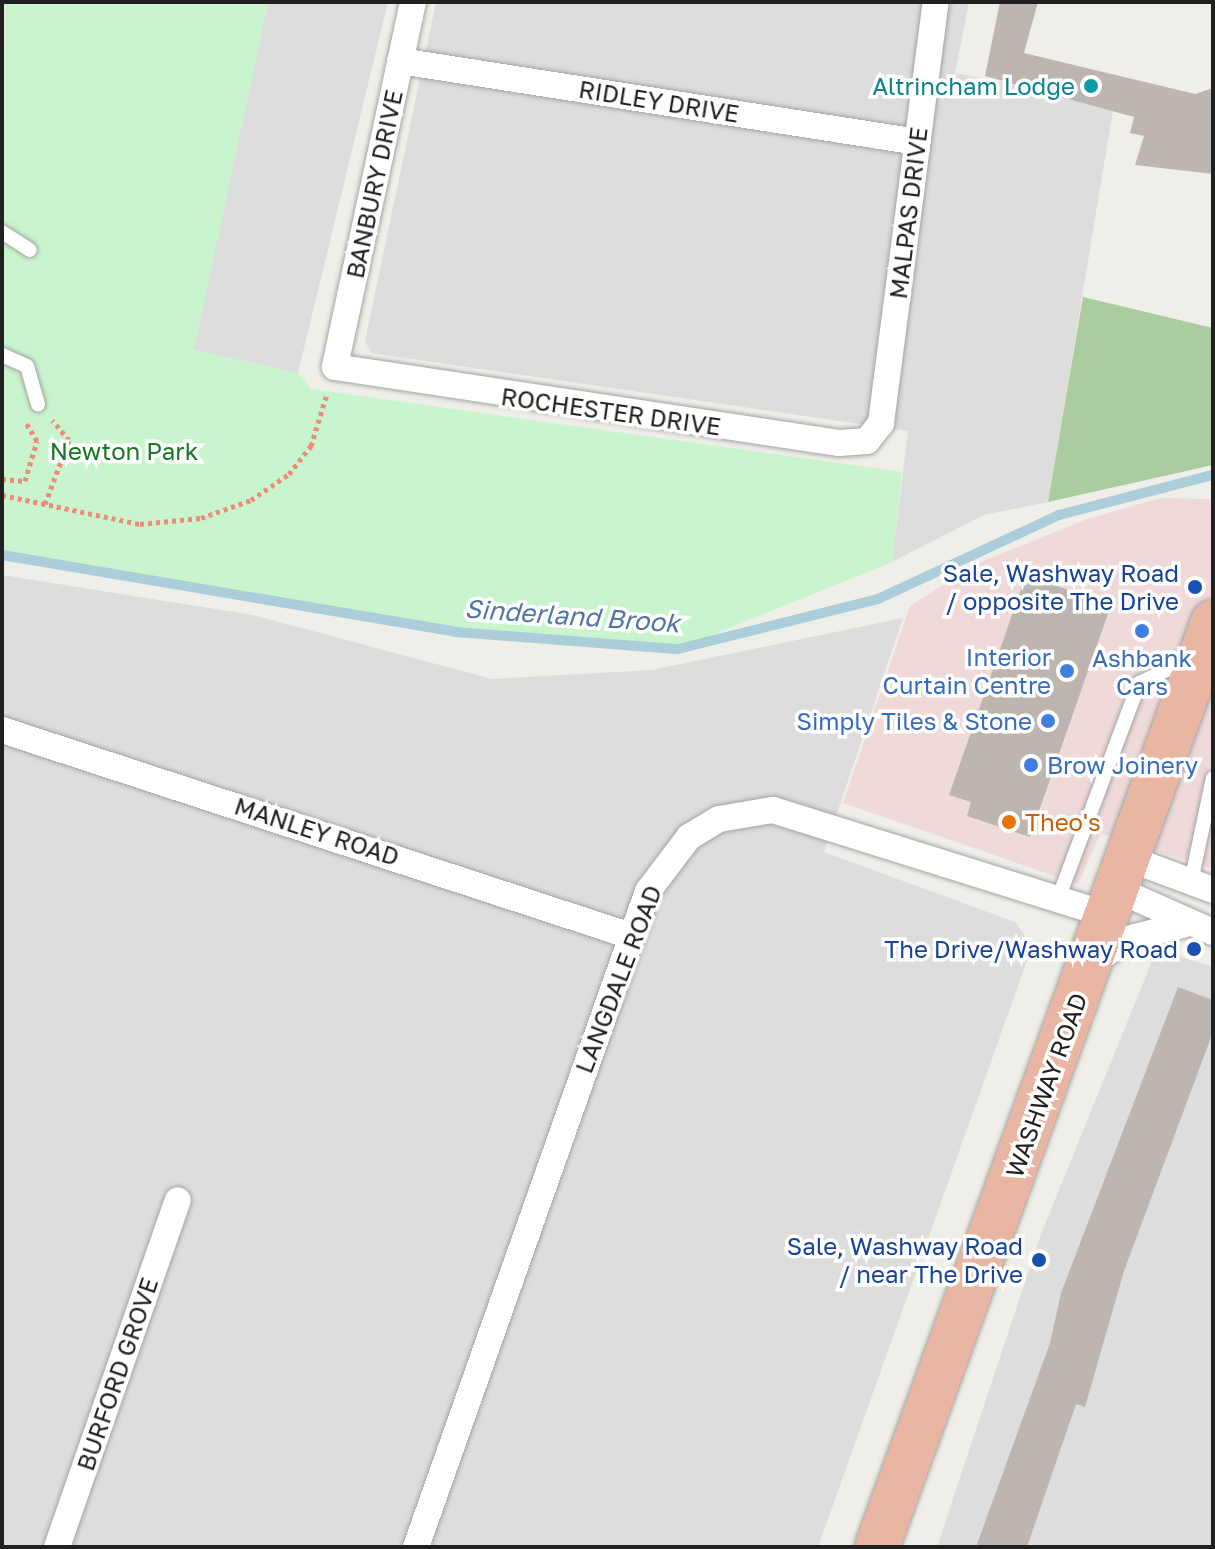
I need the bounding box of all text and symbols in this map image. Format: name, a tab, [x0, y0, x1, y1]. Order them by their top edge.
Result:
place label: Altrincham Lodge	[872, 72, 1075, 100]
street label: RIDLEY DRIVE	[577, 74, 741, 128]
marker: Altrincham Lodge	[1082, 77, 1100, 95]
street label: BANBURY DRIVE	[340, 87, 408, 281]
street label: MALPAS DRIVE	[883, 126, 933, 300]
street label: ROCHESTER DRIVE	[499, 381, 723, 441]
park label: Newton Park	[50, 437, 198, 465]
place label: Sale, Washway Road / opposite The Drive	[943, 559, 1179, 615]
marker: Sale, Washway Road / opposite The Drive	[1186, 578, 1204, 596]
water label: Sinderland Brook	[463, 593, 681, 639]
marker: Ashbank Cars	[1133, 622, 1151, 640]
place label: Interior Curtain Centre	[883, 643, 1051, 699]
place label: Ashbank Cars	[1092, 644, 1192, 700]
marker: Interior Curtain Centre	[1058, 662, 1076, 680]
place label: Simply Tiles & Stone	[797, 707, 1032, 735]
marker: Simply Tiles & Stone	[1039, 712, 1057, 730]
place label: Brow Joinery	[1047, 751, 1198, 779]
marker: Brow Joinery	[1022, 756, 1040, 774]
street label: MANLEY ROAD	[231, 791, 403, 871]
place label: Theo's	[1025, 808, 1101, 836]
marker: Theo's	[1000, 813, 1018, 831]
street label: LANGDALE ROAD	[569, 881, 667, 1077]
place label: The Drive/Washway Road	[884, 935, 1178, 963]
marker: The Drive/Washway Road	[1185, 940, 1203, 958]
street label: WASHWAY ROAD	[999, 989, 1093, 1181]
place label: Sale, Washway Road / near The Drive	[787, 1232, 1023, 1288]
marker: Sale, Washway Road / near The Drive	[1030, 1251, 1048, 1269]
street label: BURFORD GROVE	[70, 1274, 164, 1474]

